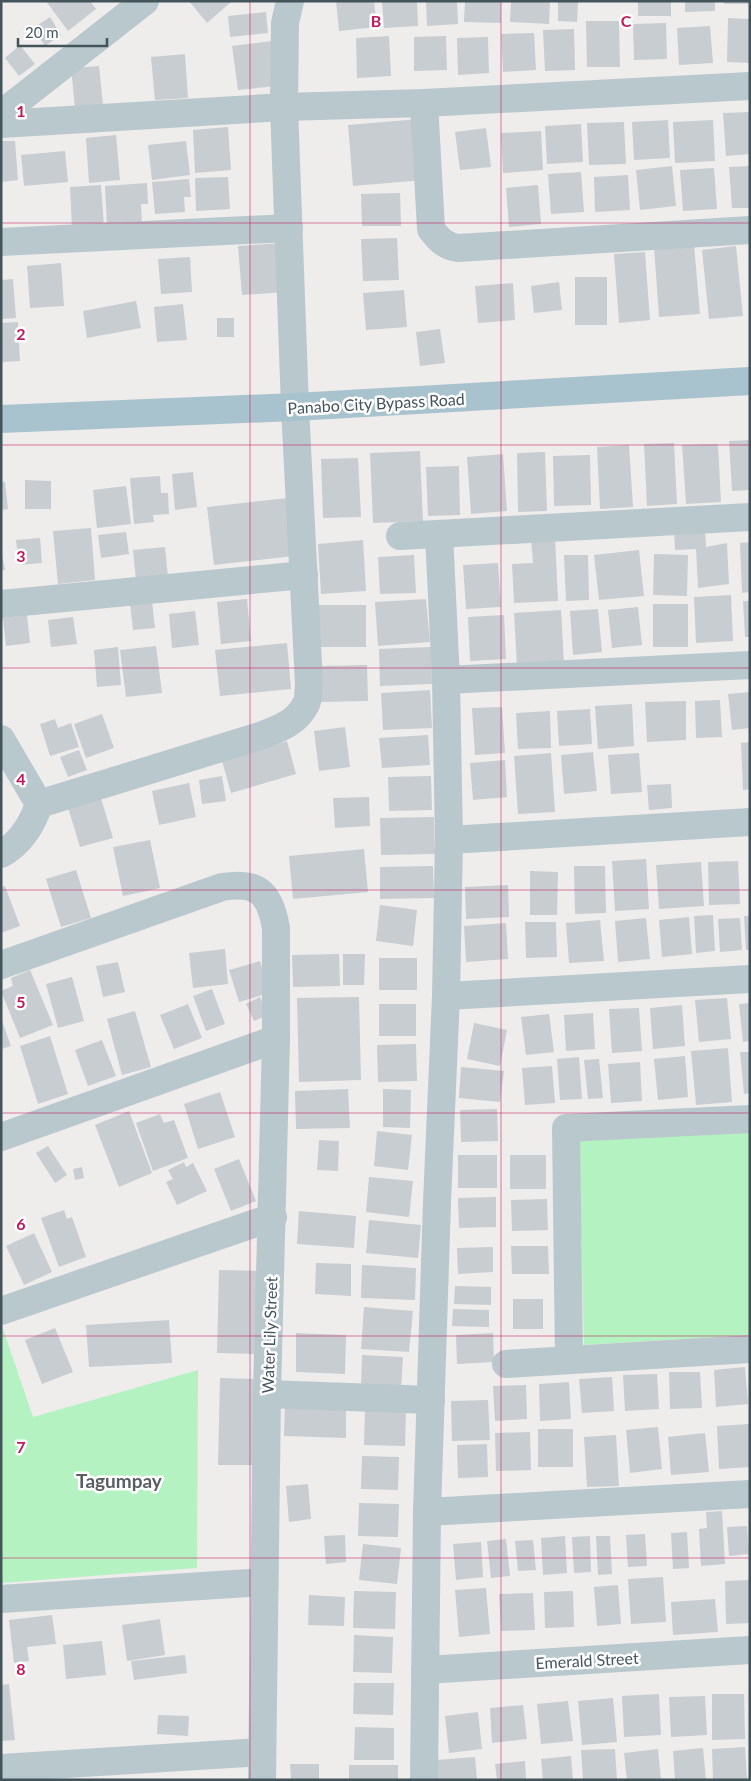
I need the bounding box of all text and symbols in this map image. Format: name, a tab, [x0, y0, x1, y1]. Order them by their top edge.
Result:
text: B	[371, 11, 381, 30]
text: C	[621, 11, 632, 30]
scale bar	[18, 15, 106, 47]
text: 20 m	[25, 23, 59, 41]
text: 1	[16, 101, 26, 120]
text: 2	[16, 324, 26, 343]
street label: Panabo City Bypass Road	[287, 389, 465, 417]
text: 3	[16, 546, 26, 565]
text: 4	[16, 769, 26, 788]
text: 5	[16, 992, 26, 1011]
text: 6	[16, 1214, 26, 1233]
street label: Water Lily Street	[257, 1276, 281, 1394]
text: 7	[16, 1437, 26, 1456]
district label: Tagumpay	[76, 1469, 163, 1492]
street label: Emerald Street	[535, 1648, 639, 1672]
text: 8	[16, 1659, 26, 1678]

